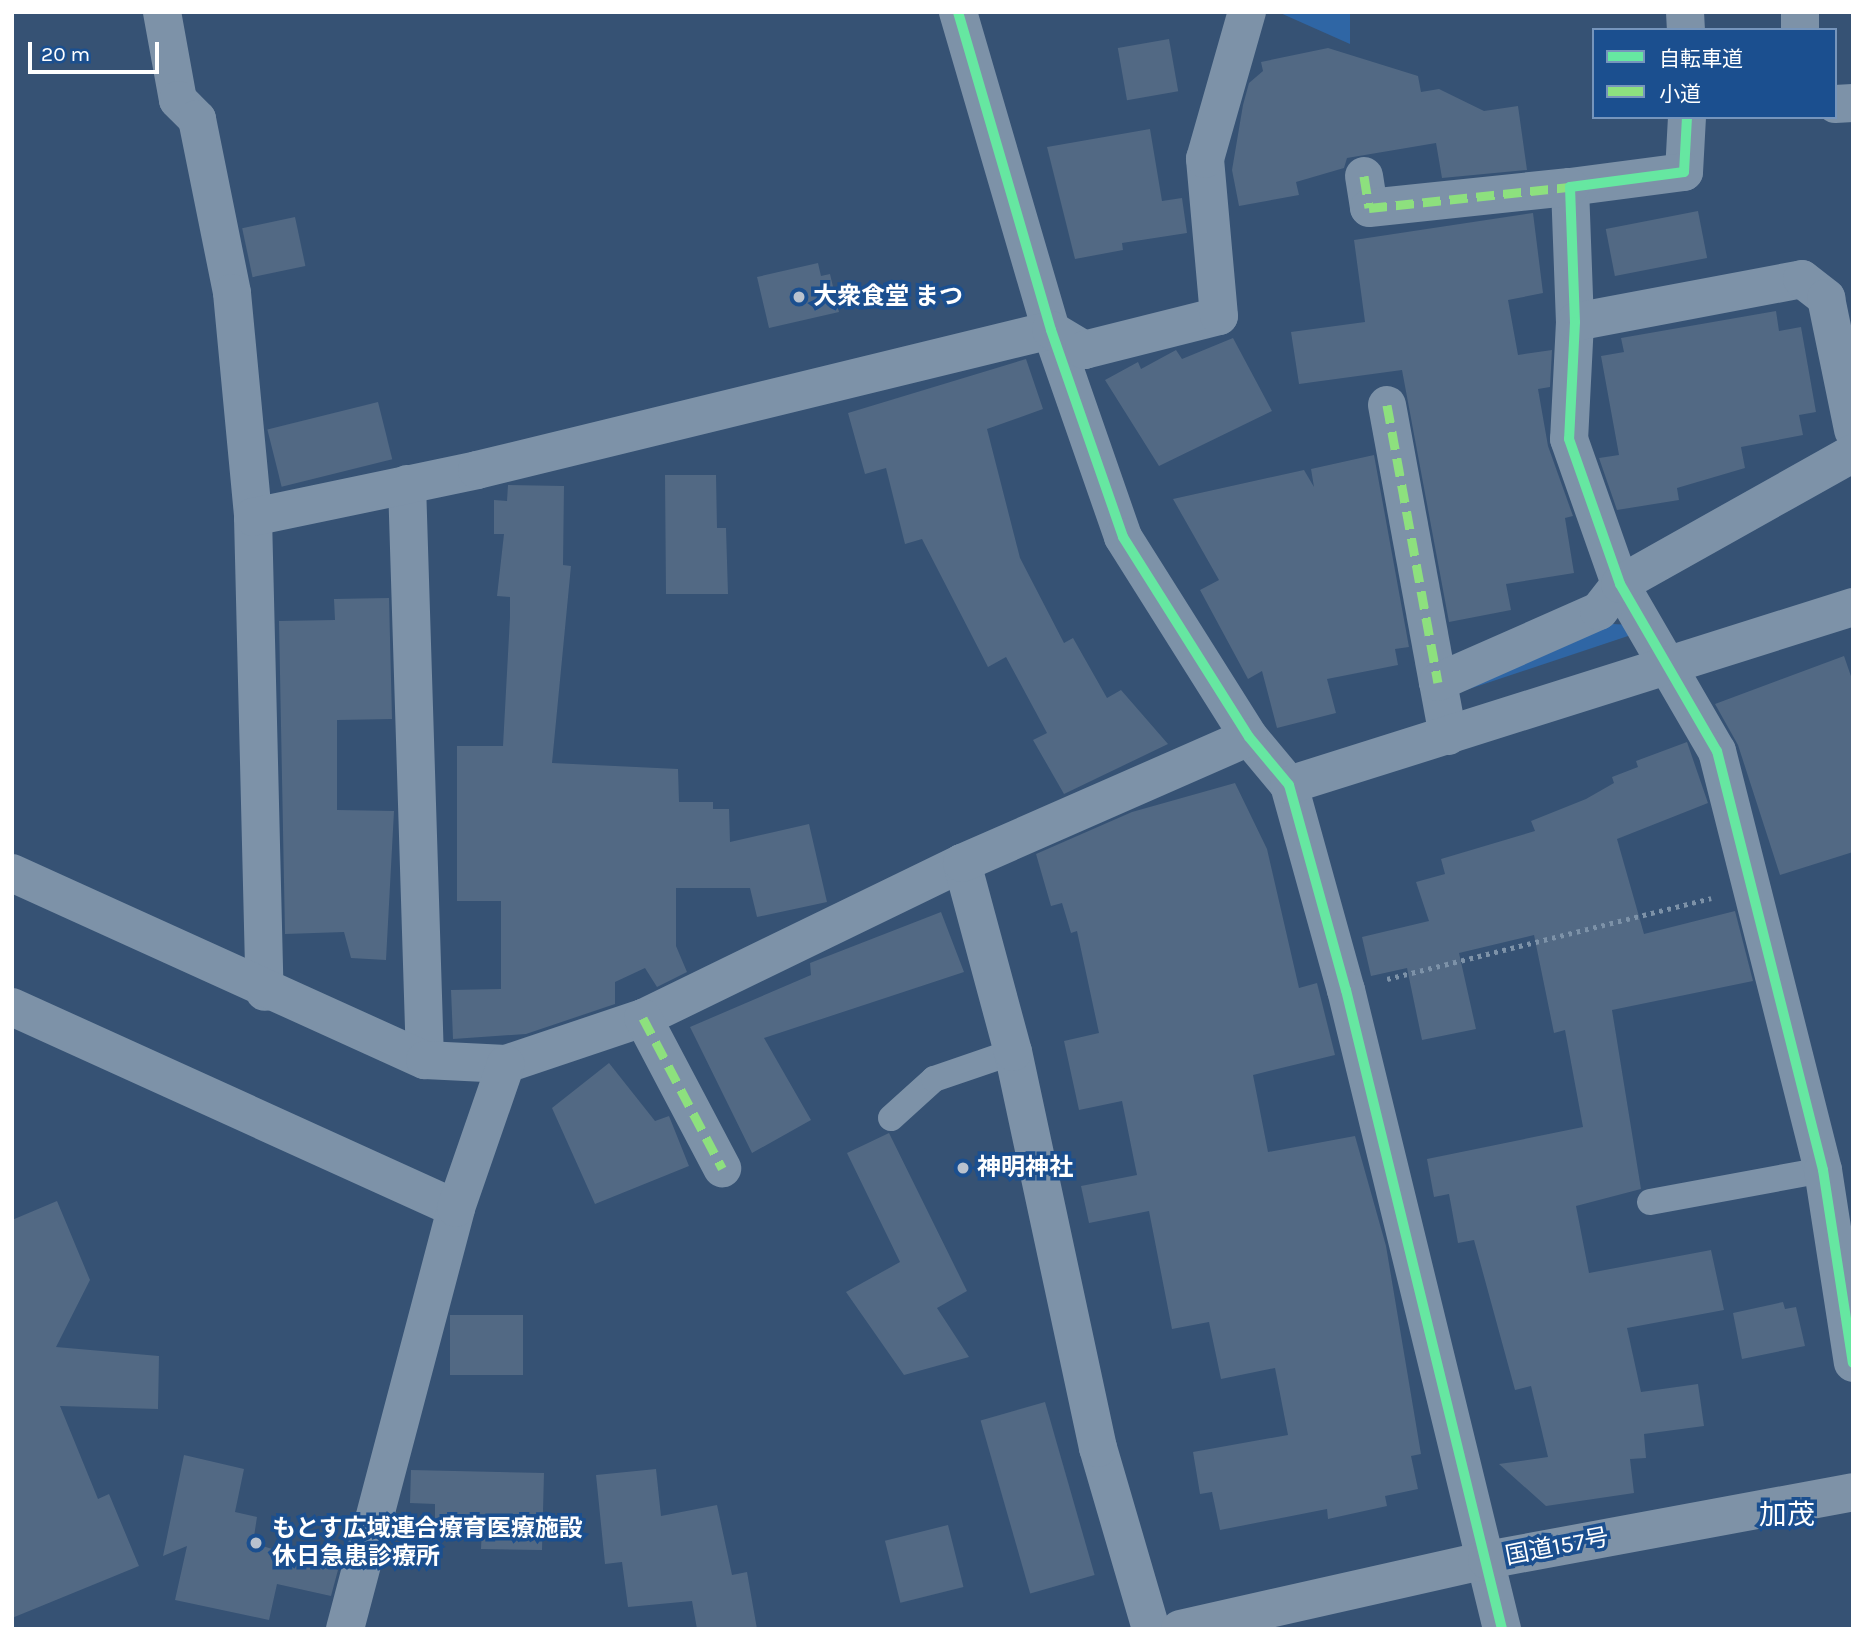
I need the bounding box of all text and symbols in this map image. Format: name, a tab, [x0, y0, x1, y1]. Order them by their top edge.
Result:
scale bar	[32, 28, 163, 72]
legend	[1592, 28, 1837, 119]
text: 20 m	[41, 42, 90, 66]
text: 自転車道	[1659, 47, 1743, 71]
text: 小道	[1659, 82, 1701, 106]
place label: 大衆食堂 まつ	[813, 283, 963, 311]
marker: 大衆食堂 まつ	[791, 289, 807, 305]
place label: 神明神社	[977, 1154, 1073, 1182]
marker: 神明神社	[955, 1160, 971, 1176]
district label: 加茂	[1759, 1498, 1815, 1532]
place label: もとす広域連合療育医療施設 休日急患診療所	[272, 1515, 584, 1571]
street label: 国道157号	[1503, 1523, 1611, 1571]
marker: もとす広域連合療育医療施設 休日急患診療所	[246, 1533, 266, 1553]

